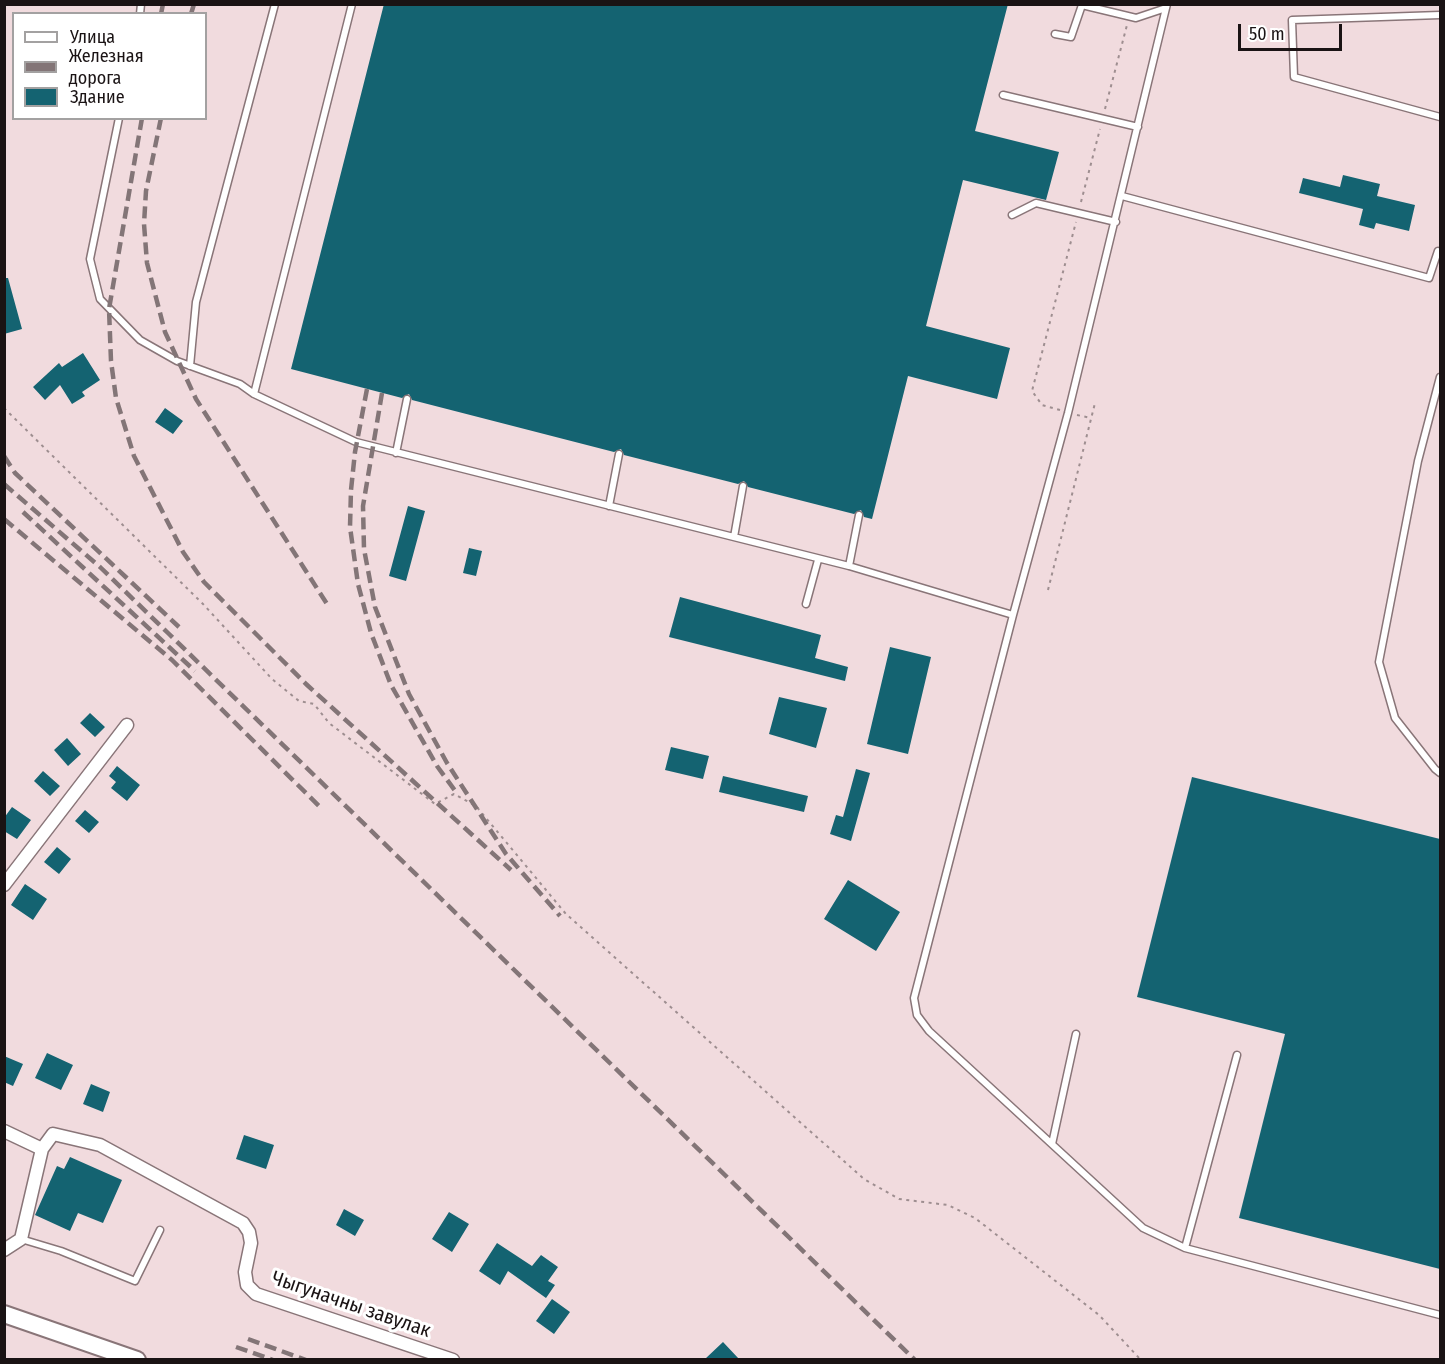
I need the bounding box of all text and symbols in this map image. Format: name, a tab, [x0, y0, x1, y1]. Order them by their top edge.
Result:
legend	[12, 12, 207, 120]
scale bar	[1241, 12, 1344, 50]
text: 50 m	[1249, 23, 1285, 45]
text: Улица	[70, 26, 115, 48]
text: Железная дорога	[69, 45, 144, 89]
text: Здание	[70, 86, 125, 108]
street label: Чыгуначны завулак	[268, 1267, 434, 1343]

